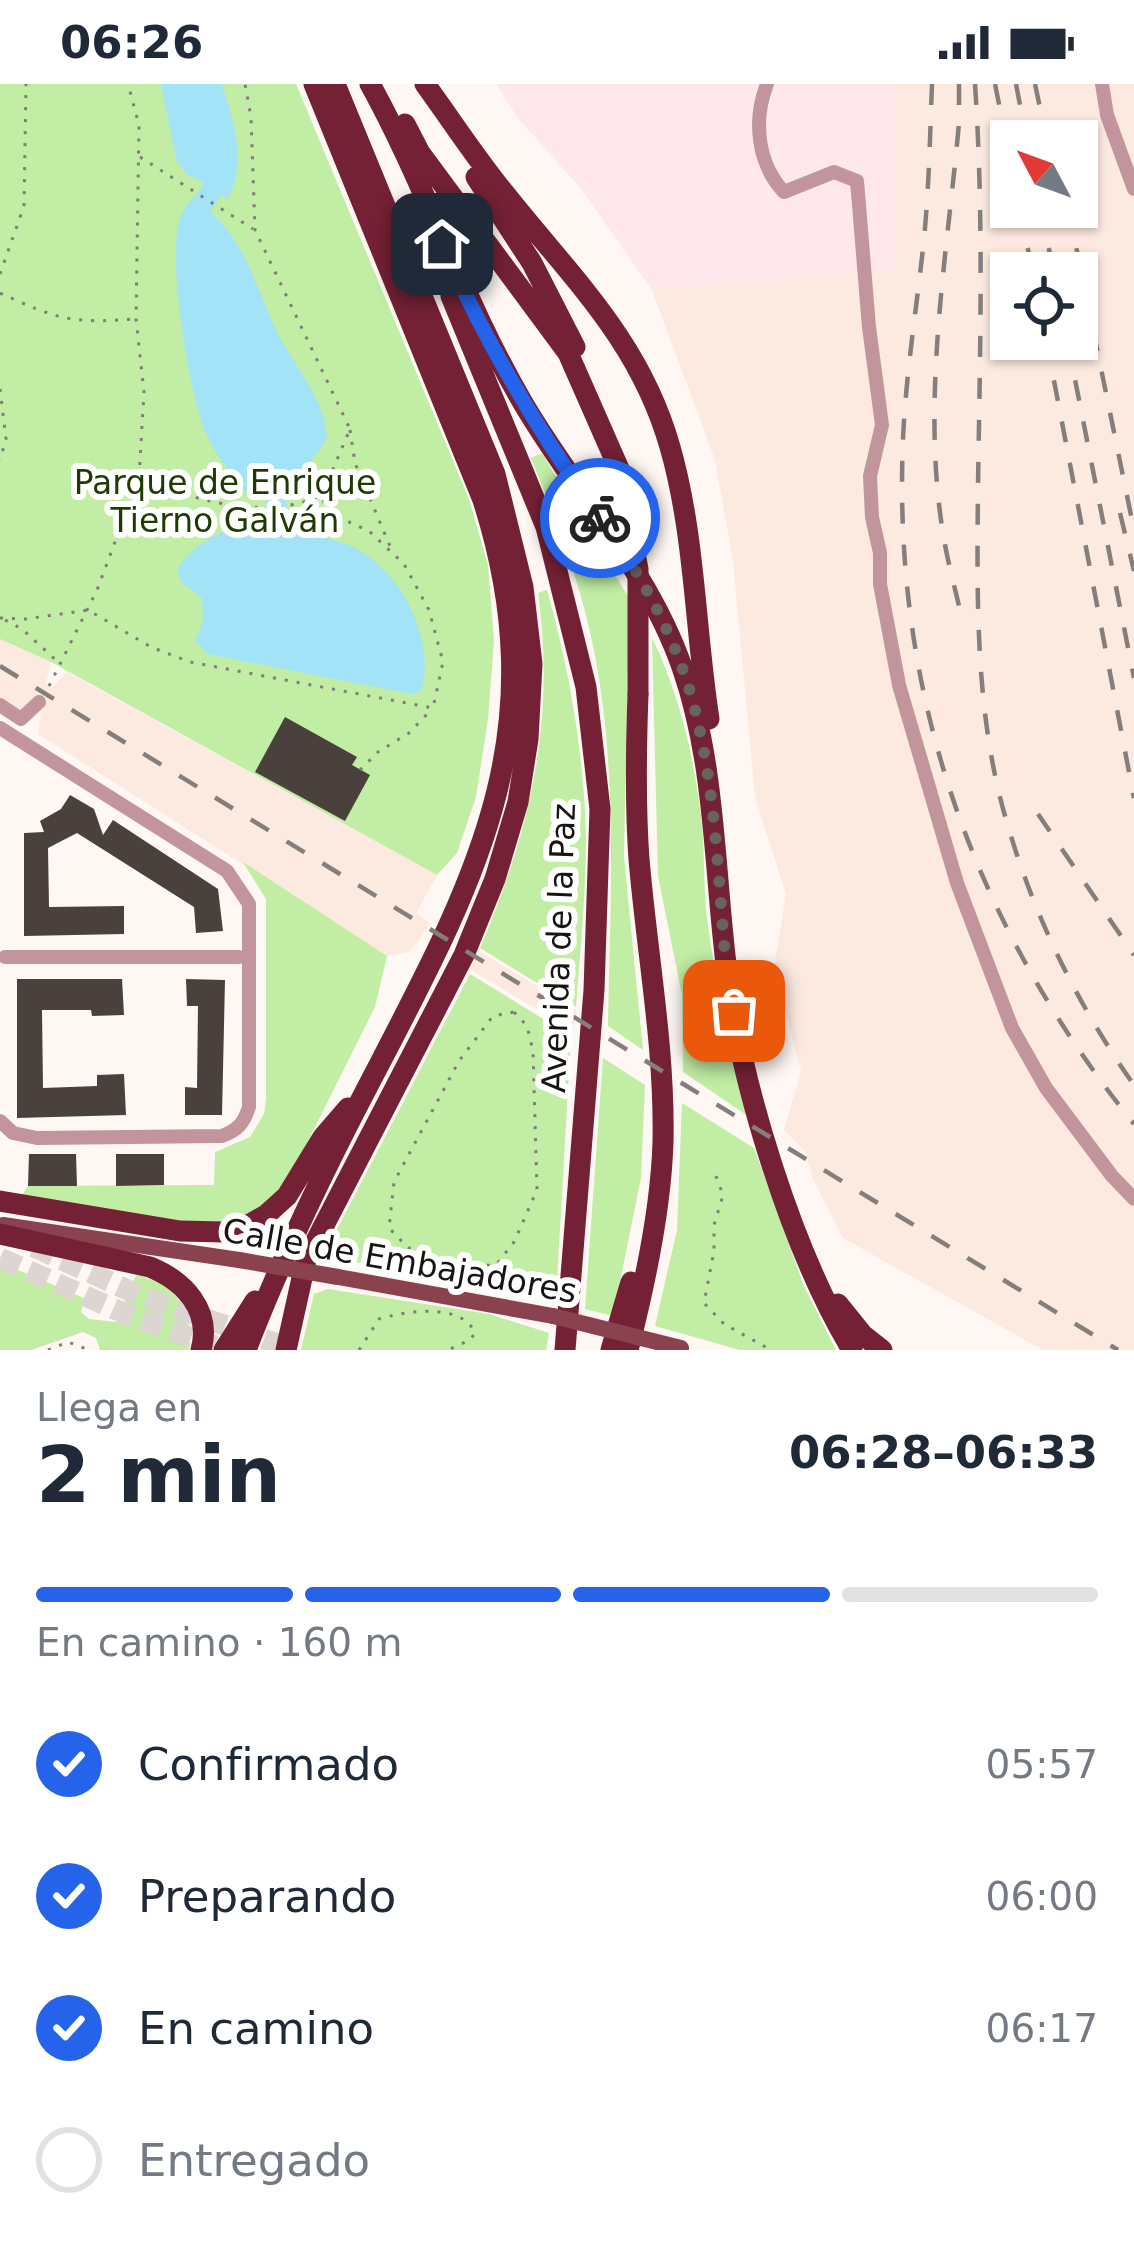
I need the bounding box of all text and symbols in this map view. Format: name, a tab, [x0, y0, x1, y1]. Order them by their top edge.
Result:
text: 06:26	[60, 16, 203, 69]
north arrow	[990, 120, 1098, 228]
map controls	[990, 120, 1098, 360]
pin	[391, 193, 493, 295]
icon: home	[409, 211, 475, 277]
button: locate	[990, 252, 1098, 360]
courier	[540, 458, 660, 578]
park label: Parque de Enrique Tierno Galván	[74, 463, 376, 540]
icon: bike	[567, 485, 633, 551]
street label: Avenida de la Paz	[534, 803, 583, 1094]
pin	[683, 960, 785, 1062]
icon: bag	[701, 978, 767, 1044]
street label: Calle de Embajadores	[220, 1210, 580, 1311]
text: Llega en	[36, 1385, 202, 1430]
text: 06:28–06:33	[789, 1426, 1098, 1479]
text: 2 min	[36, 1430, 281, 1520]
text: En camino · 160 m	[36, 1620, 403, 1665]
icon: check	[36, 1731, 102, 1797]
text: Confirmado	[138, 1738, 399, 1791]
text: 05:57	[986, 1742, 1098, 1787]
icon: check	[36, 1863, 102, 1929]
text: Preparando	[138, 1870, 396, 1923]
text: 06:00	[986, 1874, 1098, 1919]
icon: check	[36, 1995, 102, 2061]
text: En camino	[138, 2002, 374, 2055]
text: 06:17	[986, 2006, 1098, 2051]
text: Entregado	[138, 2134, 370, 2187]

